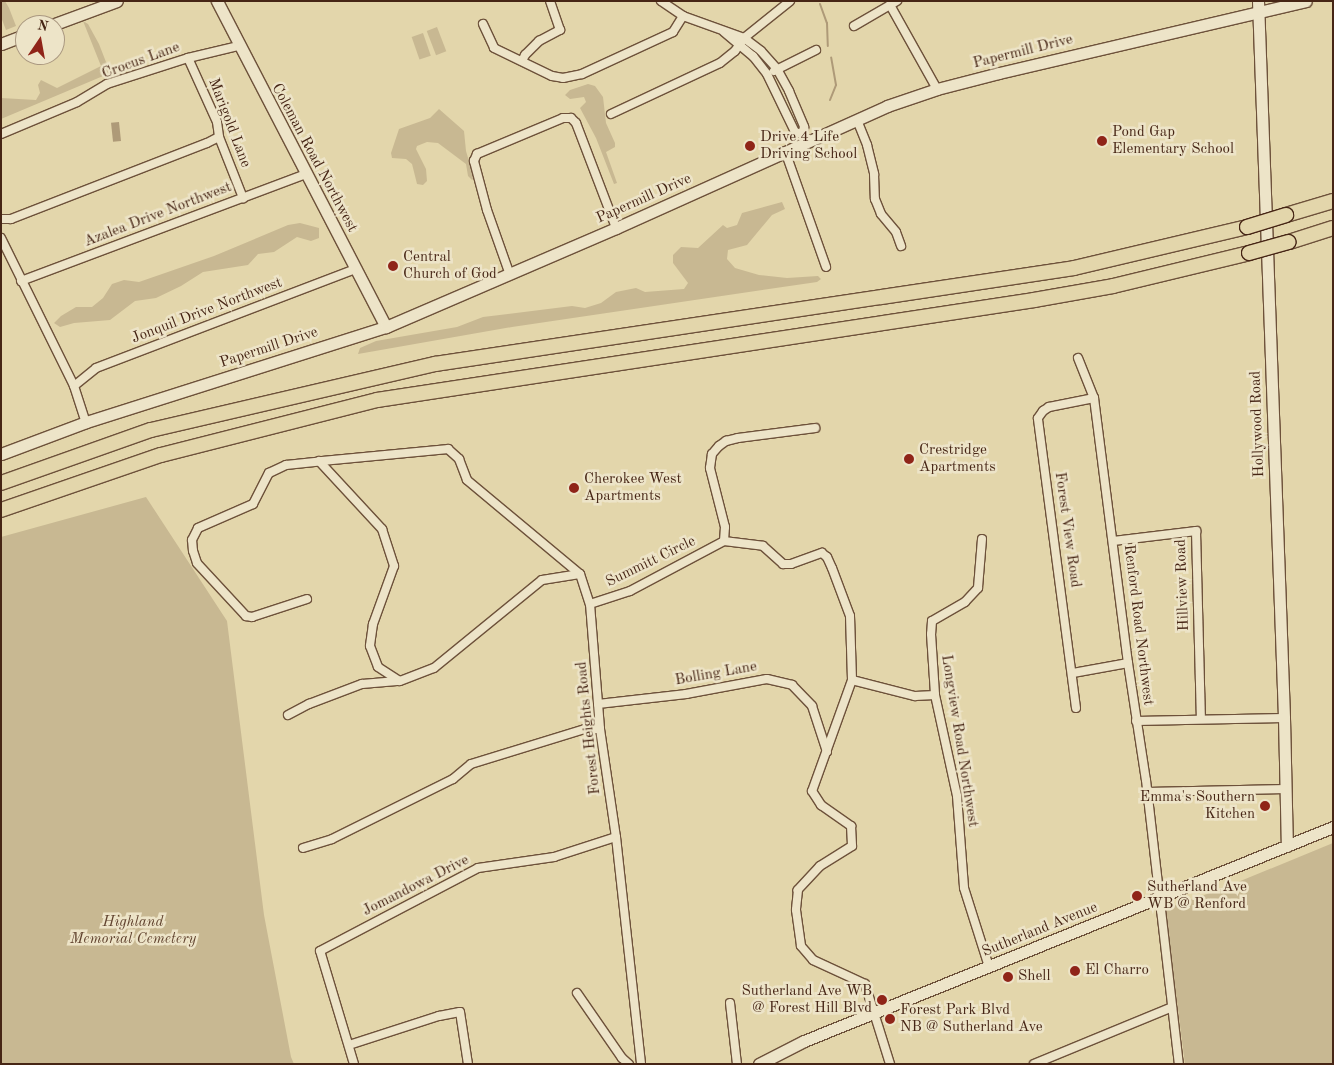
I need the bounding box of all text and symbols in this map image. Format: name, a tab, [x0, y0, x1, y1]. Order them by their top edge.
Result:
north arrow	[15, 15, 65, 65]
text: N	[36, 18, 50, 34]
street label: Papermill Drive	[971, 31, 1075, 73]
street label: Crocus Lane	[100, 39, 182, 83]
street label: Marigold Lane	[204, 76, 254, 170]
street label: Coleman Road Northwest	[267, 81, 361, 235]
place label: Pond Gap Elementary School	[1112, 123, 1234, 158]
place label: Drive 4 Life Driving School	[760, 128, 857, 163]
marker: Pond Gap Elementary School	[1096, 135, 1108, 147]
marker: Drive 4 Life Driving School	[744, 140, 756, 152]
street label: Papermill Drive	[594, 170, 694, 228]
street label: Azalea Drive Northwest	[82, 179, 234, 251]
place label: Central Church of God	[403, 248, 497, 283]
marker: Central Church of God	[387, 260, 399, 272]
street label: Jonquil Drive Northwest	[129, 274, 285, 348]
street label: Papermill Drive	[218, 324, 320, 372]
street label: Hollywood Road	[1247, 370, 1269, 478]
place label: Crestridge Apartments	[919, 441, 996, 476]
marker: Crestridge Apartments	[903, 453, 915, 465]
place label: Cherokee West Apartments	[584, 470, 682, 505]
street label: Forest View Road	[1050, 471, 1084, 589]
marker: Cherokee West Apartments	[568, 482, 580, 494]
street label: Summitt Circle	[603, 533, 699, 591]
street label: Hillview Road	[1172, 539, 1194, 631]
street label: Renford Road Northwest	[1119, 543, 1157, 707]
street label: Longview Road Northwest	[936, 654, 982, 828]
street label: Bolling Lane	[674, 658, 758, 690]
street label: Forest Heights Road	[573, 660, 605, 796]
place label: Emma's Southern Kitchen	[1140, 788, 1255, 823]
marker: Emma's Southern Kitchen	[1259, 800, 1271, 812]
street label: Jomandowa Drive	[360, 851, 472, 921]
place label: Sutherland Ave WB @ Renford	[1147, 878, 1247, 913]
marker: Sutherland Ave WB @ Renford	[1131, 890, 1143, 902]
street label: Sutherland Avenue	[980, 899, 1100, 961]
park label: Highland Memorial Cemetery	[70, 913, 196, 948]
place label: El Charro	[1085, 962, 1149, 980]
marker: El Charro	[1069, 965, 1081, 977]
place label: Shell	[1018, 968, 1050, 986]
marker: Shell	[1002, 971, 1014, 983]
place label: Sutherland Ave WB @ Forest Hill Blvd	[741, 982, 872, 1017]
marker: Sutherland Ave WB @ Forest Hill Blvd	[876, 994, 888, 1006]
place label: Forest Park Blvd NB @ Sutherland Ave	[900, 1001, 1043, 1036]
marker: Forest Park Blvd NB @ Sutherland Ave	[884, 1013, 896, 1025]

